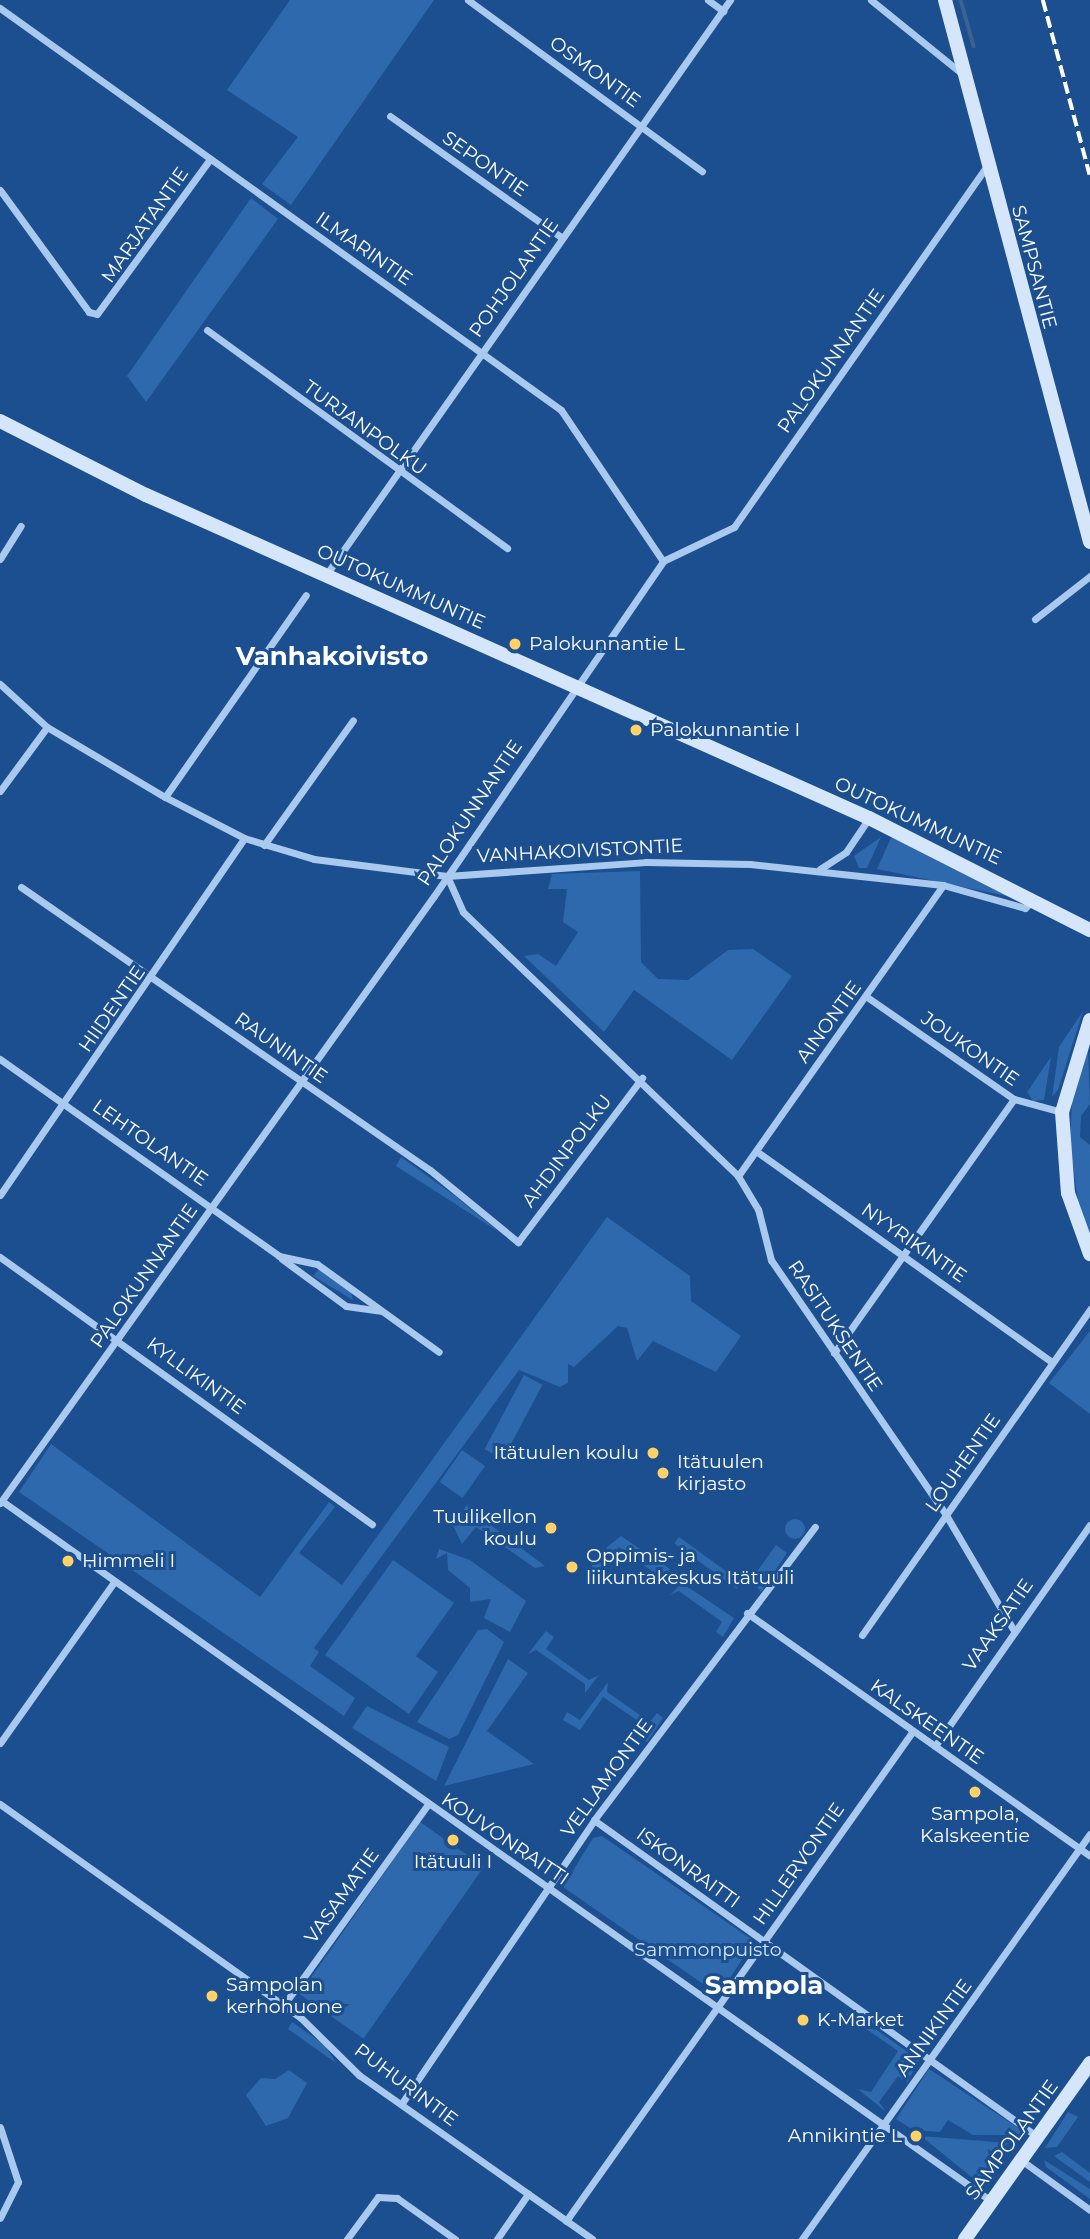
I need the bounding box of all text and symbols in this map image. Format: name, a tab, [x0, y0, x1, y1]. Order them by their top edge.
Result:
street label: OSMONTIE	[545, 31, 645, 113]
street label: SEPONTIE	[438, 126, 532, 202]
street label: MARJATANTIE	[97, 163, 193, 287]
street label: SAMPSANTIE	[1007, 203, 1061, 331]
street label: ILMARINTIE	[311, 207, 417, 291]
street label: POHJOLANTIE	[464, 214, 564, 342]
street label: PALOKUNNANTIE	[773, 284, 889, 438]
street label: TURJANPOLKU	[299, 376, 431, 480]
street label: OUTOKUMMUNTIE	[313, 540, 489, 634]
place label: Palokunnantie L	[529, 633, 685, 655]
marker: Palokunnantie L	[507, 636, 523, 652]
district label: Vanhakoivisto	[236, 641, 428, 673]
place label: Palokunnantie I	[650, 719, 800, 741]
marker: Palokunnantie I	[628, 722, 644, 738]
street label: PALOKUNNANTIE	[413, 736, 527, 890]
street label: OUTOKUMMUNTIE	[831, 772, 1005, 870]
street label: VANHAKOIVISTONTIE	[476, 834, 684, 868]
street label: HIIDENTIE	[74, 961, 150, 1057]
street label: AINONTIE	[792, 977, 866, 1067]
street label: JOUKONTIE	[917, 1007, 1023, 1091]
street label: RAUNINTIE	[230, 1008, 332, 1088]
street label: AHDINPOLKU	[517, 1090, 617, 1212]
street label: LEHTOLANTIE	[88, 1095, 212, 1191]
street label: NYYRIKINTIE	[857, 1198, 971, 1288]
street label: PALOKUNNANTIE	[86, 1199, 202, 1353]
street label: RASITUKSENTIE	[783, 1256, 887, 1396]
street label: KYLLIKINTIE	[142, 1333, 250, 1419]
street label: LOUHENTIE	[921, 1409, 1005, 1517]
place label: Itätuulen koulu	[494, 1442, 639, 1464]
marker: Itätuulen koulu	[645, 1445, 661, 1461]
place label: Itätuulen kirjasto	[677, 1451, 764, 1495]
marker: Itätuulen kirjasto	[655, 1465, 671, 1481]
place label: Tuulikellon koulu	[433, 1506, 537, 1550]
marker: Tuulikellon koulu	[543, 1520, 559, 1536]
place label: Oppimis- ja liikuntakeskus Itätuuli	[586, 1545, 794, 1589]
place label: Himmeli I	[82, 1550, 175, 1572]
marker: Himmeli I	[60, 1553, 76, 1569]
marker: Oppimis- ja liikuntakeskus Itätuuli	[564, 1559, 580, 1575]
street label: VAAKSATIE	[958, 1575, 1038, 1675]
street label: KALSKEENTIE	[866, 1674, 988, 1770]
street label: VELLAMONTIE	[556, 1714, 658, 1842]
marker: Sampola, Kalskeentie	[967, 1784, 983, 1800]
street label: KOUVONRAITTI	[437, 1788, 573, 1890]
street label: HILLERVONTIE	[748, 1799, 850, 1929]
place label: Sampola, Kalskeentie	[920, 1803, 1030, 1847]
street label: ISKONRAITTI	[632, 1823, 744, 1913]
marker: Itätuuli I	[445, 1832, 461, 1848]
street label: VASAMATIE	[300, 1844, 384, 1948]
place label: Itätuuli I	[414, 1851, 492, 1873]
park label: Sammonpuisto	[634, 1939, 782, 1961]
district label: Sampola	[705, 1970, 823, 2002]
place label: Sampolan kerhohuone	[226, 1974, 343, 2018]
street label: ANNIKINTIE	[891, 1975, 977, 2081]
marker: Sampolan kerhohuone	[204, 1988, 220, 2004]
place label: K-Market	[817, 2009, 904, 2031]
marker: K-Market	[795, 2012, 811, 2028]
street label: PUHURINTIE	[350, 2039, 462, 2131]
street label: SAMPOLANTIE	[961, 2076, 1063, 2204]
place label: Annikintie L	[788, 2125, 902, 2147]
marker: Annikintie L	[908, 2128, 924, 2144]

